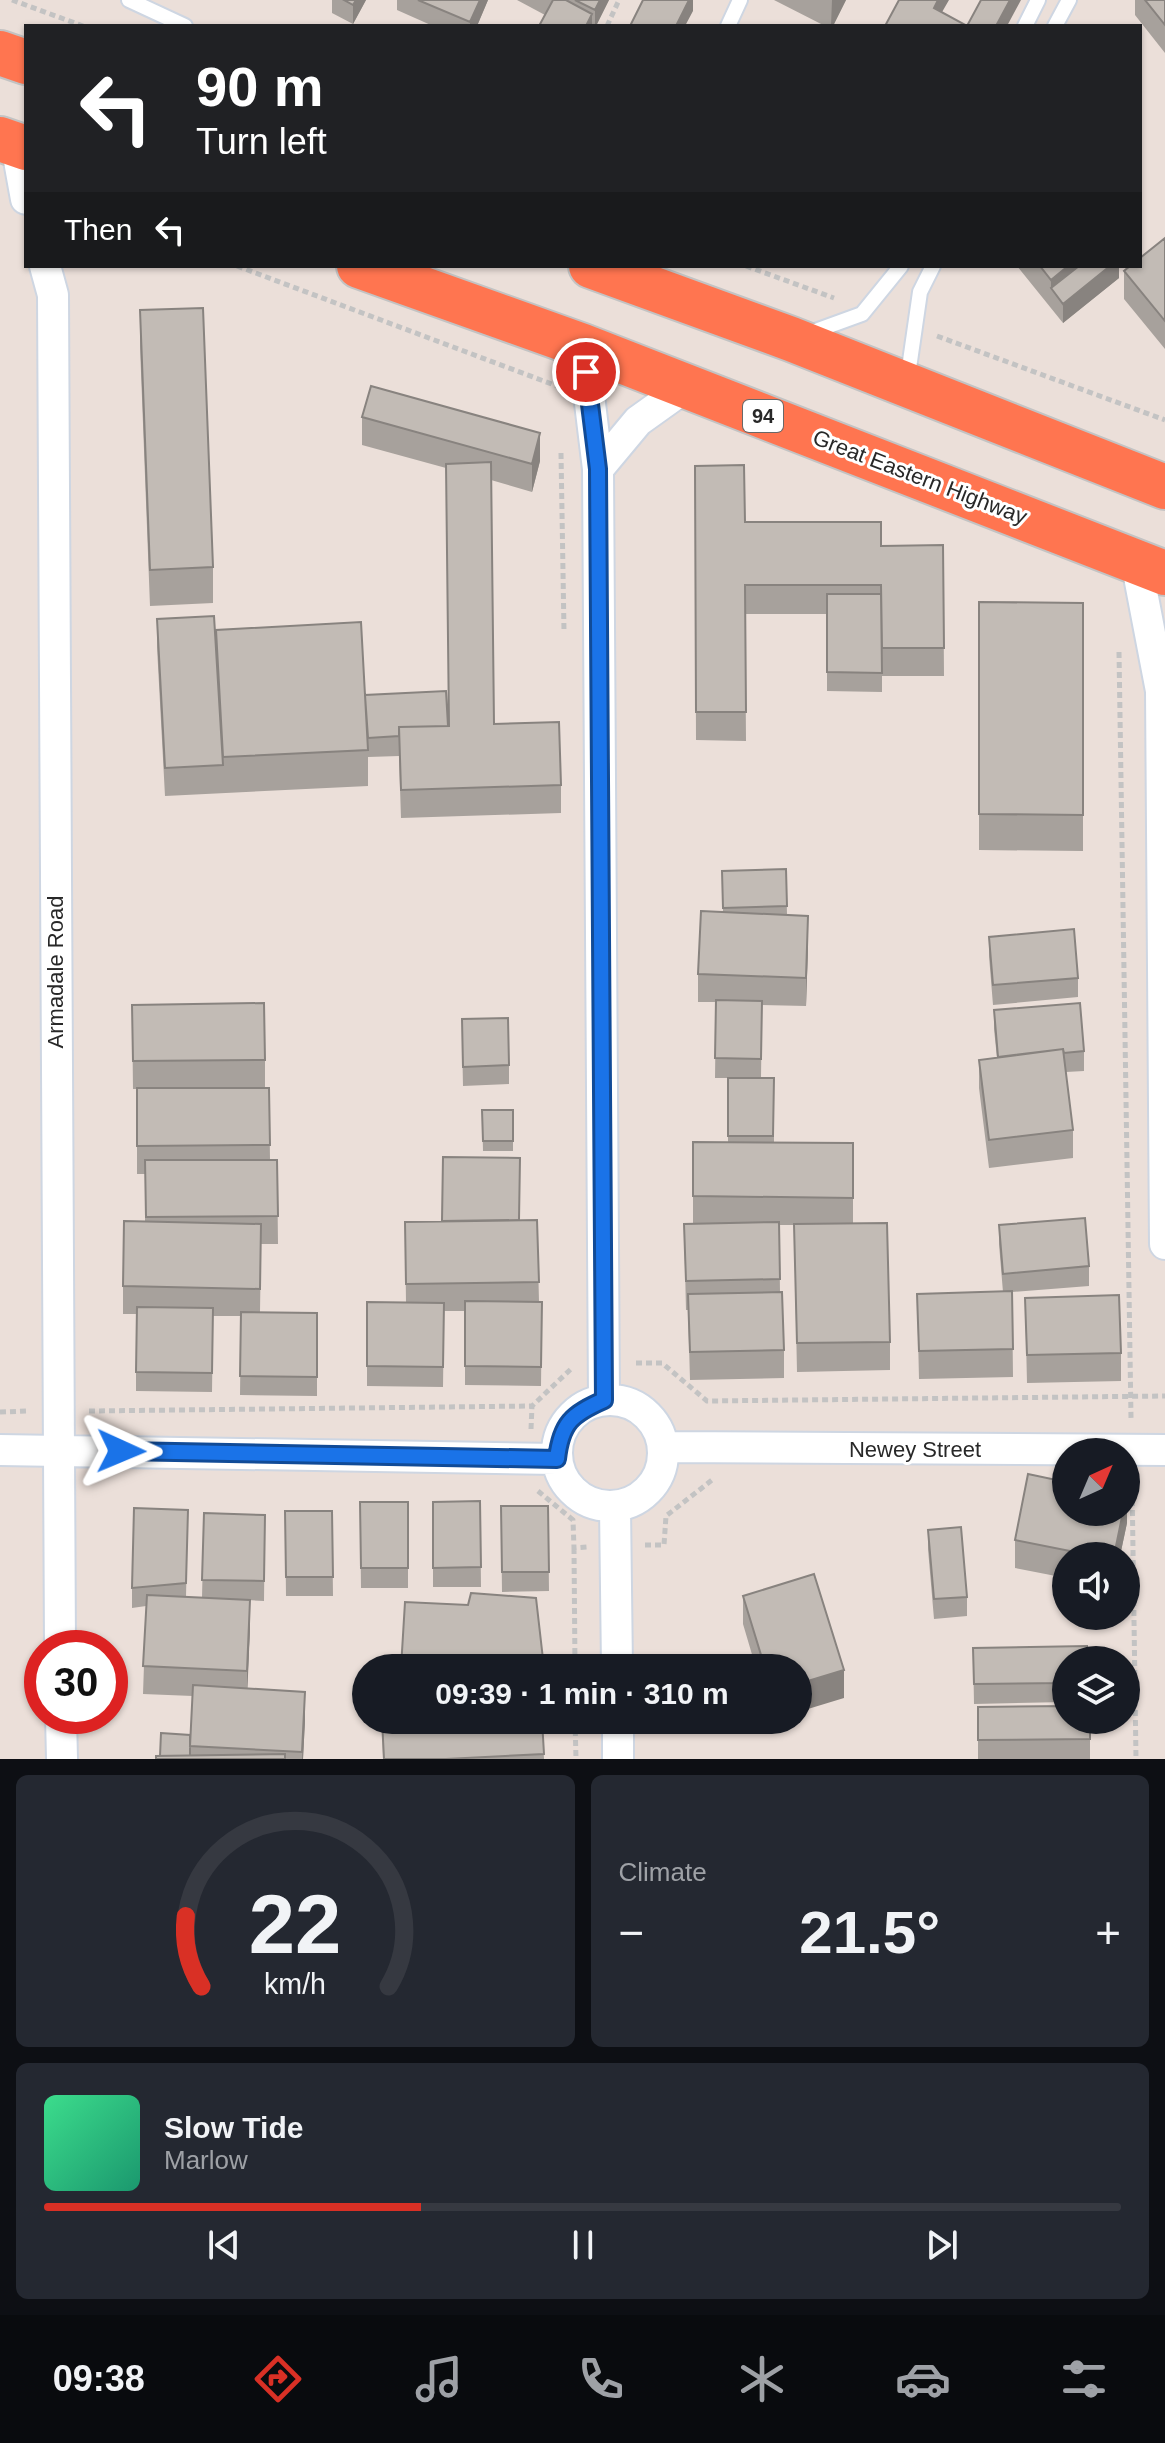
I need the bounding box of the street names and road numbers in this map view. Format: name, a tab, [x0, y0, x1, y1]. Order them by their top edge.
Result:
road number: 94	[743, 400, 783, 432]
street label: Great Eastern Highway	[809, 425, 1031, 529]
street label: Armadale Road	[43, 896, 68, 1048]
street label: Newey Street	[849, 1437, 981, 1462]

